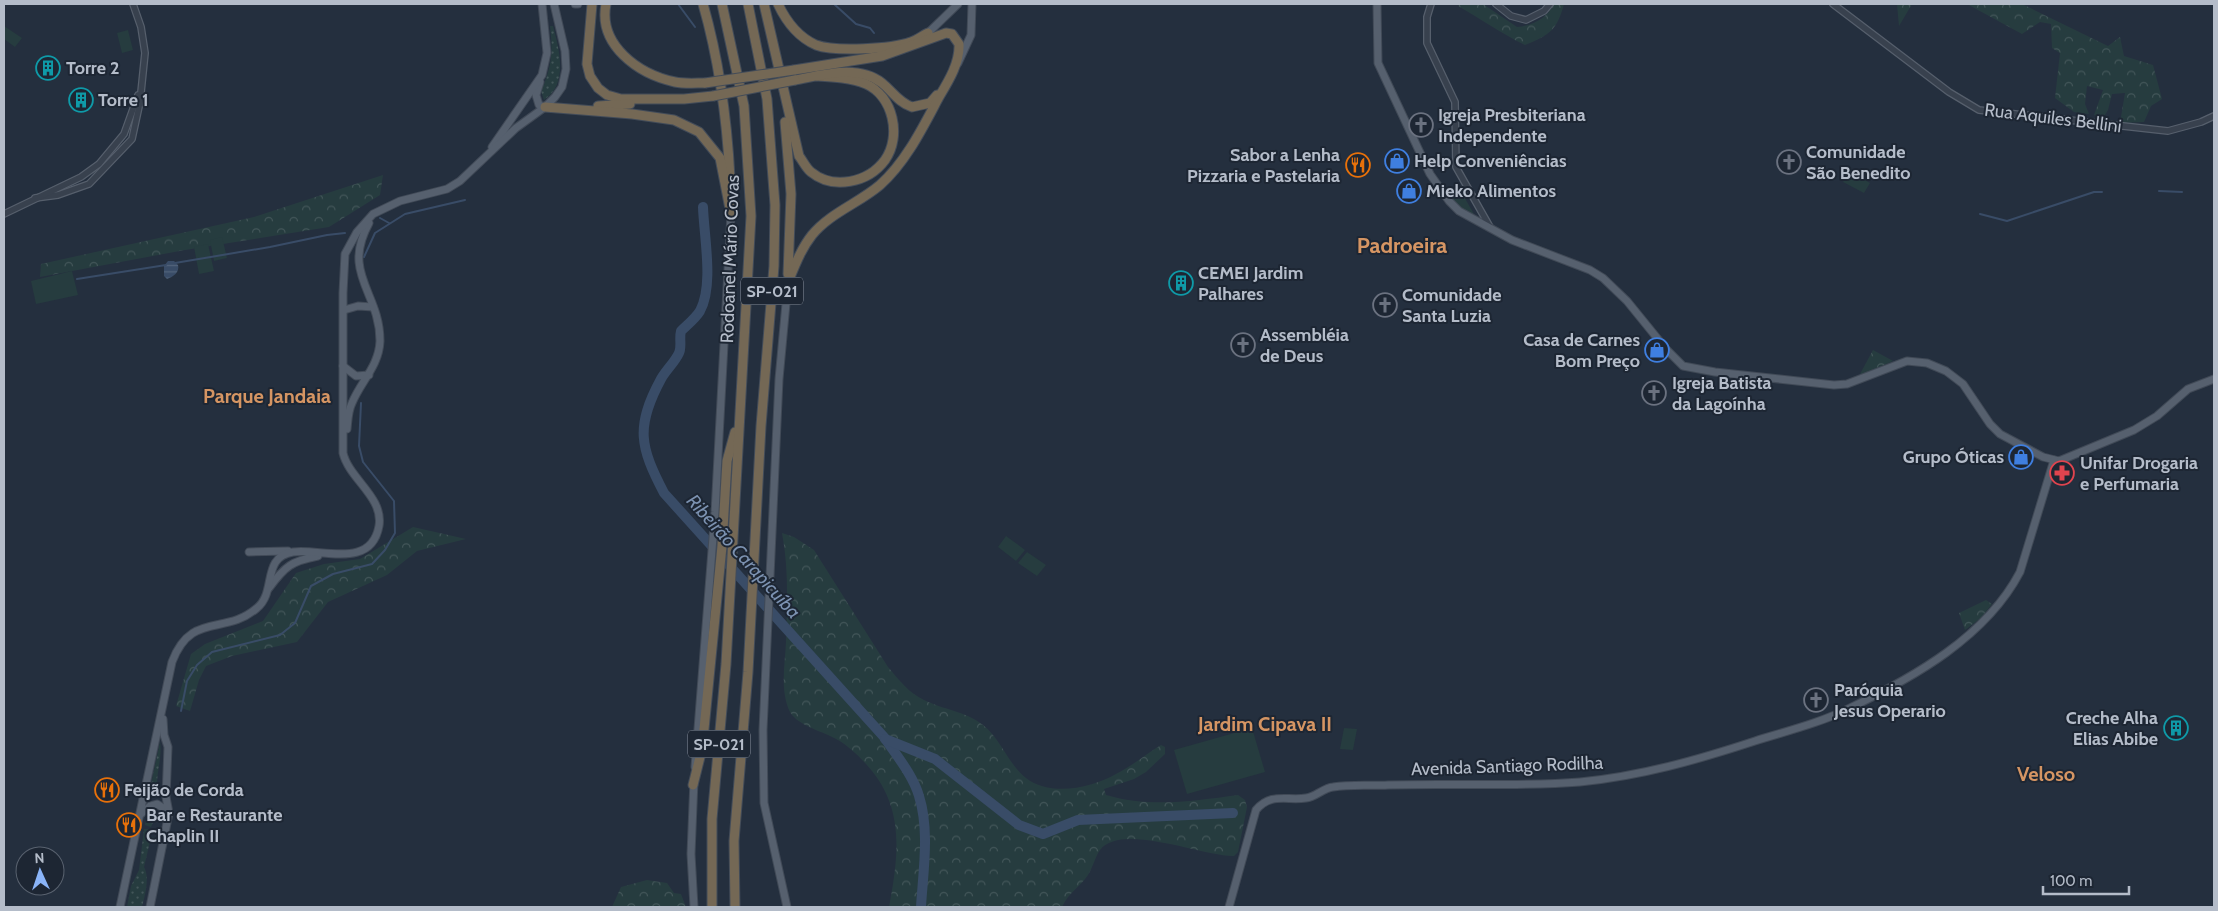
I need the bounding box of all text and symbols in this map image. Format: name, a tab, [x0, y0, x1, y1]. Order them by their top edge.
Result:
building icon: Torre 2	[35, 55, 61, 81]
place label: Torre 2	[66, 57, 119, 79]
building icon: Torre 1	[68, 87, 94, 113]
place label: Torre 1	[98, 89, 149, 111]
street label: Rua Aquiles Bellini	[1983, 99, 2123, 137]
place label: Igreja Presbiteriana Independente	[1438, 104, 1586, 147]
church icon: Igreja Presbiteriana Independente	[1408, 112, 1434, 138]
place label: Comunidade São Benedito	[1806, 141, 1911, 184]
place label: Sabor a Lenha Pizzaria e Pastelaria	[1187, 144, 1340, 187]
shop icon: Help Conveniências	[1384, 148, 1410, 174]
church icon: Comunidade São Benedito	[1776, 149, 1802, 175]
place label: Help Conveniências	[1414, 150, 1567, 172]
restaurant icon: Sabor a Lenha Pizzaria e Pastelaria	[1345, 152, 1371, 178]
street label: Rodoanel Mário Covas	[716, 174, 744, 344]
shop icon: Mieko Alimentos	[1396, 178, 1422, 204]
place label: Mieko Alimentos	[1426, 180, 1556, 202]
district label: Padroeira	[1357, 232, 1447, 259]
place label: CEMEI Jardim Palhares	[1198, 262, 1303, 305]
building icon: CEMEI Jardim Palhares	[1168, 270, 1194, 296]
road number: SP-021	[741, 278, 803, 304]
place label: Comunidade Santa Luzia	[1402, 284, 1502, 327]
church icon: Comunidade Santa Luzia	[1372, 292, 1398, 318]
place label: Assembléia de Deus	[1260, 324, 1349, 367]
place label: Casa de Carnes Bom Preço	[1523, 329, 1640, 372]
church icon: Assembléia de Deus	[1230, 332, 1256, 358]
shop icon: Casa de Carnes Bom Preço	[1644, 337, 1670, 363]
place label: Igreja Batista da Lagoínha	[1672, 372, 1772, 415]
church icon: Igreja Batista da Lagoínha	[1641, 380, 1667, 406]
district label: Parque Jandaia	[203, 384, 331, 408]
shop icon: Grupo Óticas	[2008, 444, 2034, 470]
place label: Grupo Óticas	[1903, 446, 2004, 468]
place label: Unifar Drogaria e Perfumaria	[2080, 452, 2198, 495]
pharmacy icon: Unifar Drogaria e Perfumaria	[2049, 460, 2075, 486]
water label: Ribeirão Carapicuíba	[682, 489, 805, 623]
place label: Paróquia Jesus Operario	[1833, 679, 1946, 722]
church icon: Paróquia Jesus Operario	[1803, 687, 1829, 713]
place label: Creche Alha Elias Abibe	[2066, 707, 2158, 750]
district label: Jardim Cipava II	[1197, 712, 1332, 736]
building icon: Creche Alha Elias Abibe	[2163, 715, 2189, 741]
road number: SP-021	[688, 731, 750, 758]
street label: Avenida Santiago Rodilha	[1411, 752, 1604, 780]
district label: Veloso	[2017, 762, 2075, 786]
restaurant icon: Feijão de Corda	[94, 777, 120, 803]
place label: Feijão de Corda	[124, 779, 244, 801]
place label: Bar e Restaurante Chaplin II	[146, 804, 282, 847]
restaurant icon: Bar e Restaurante Chaplin II	[116, 812, 142, 838]
north arrow	[15, 846, 65, 896]
text: N	[34, 849, 45, 867]
scale bar	[2043, 864, 2129, 896]
text: 100 m	[2050, 872, 2092, 890]

